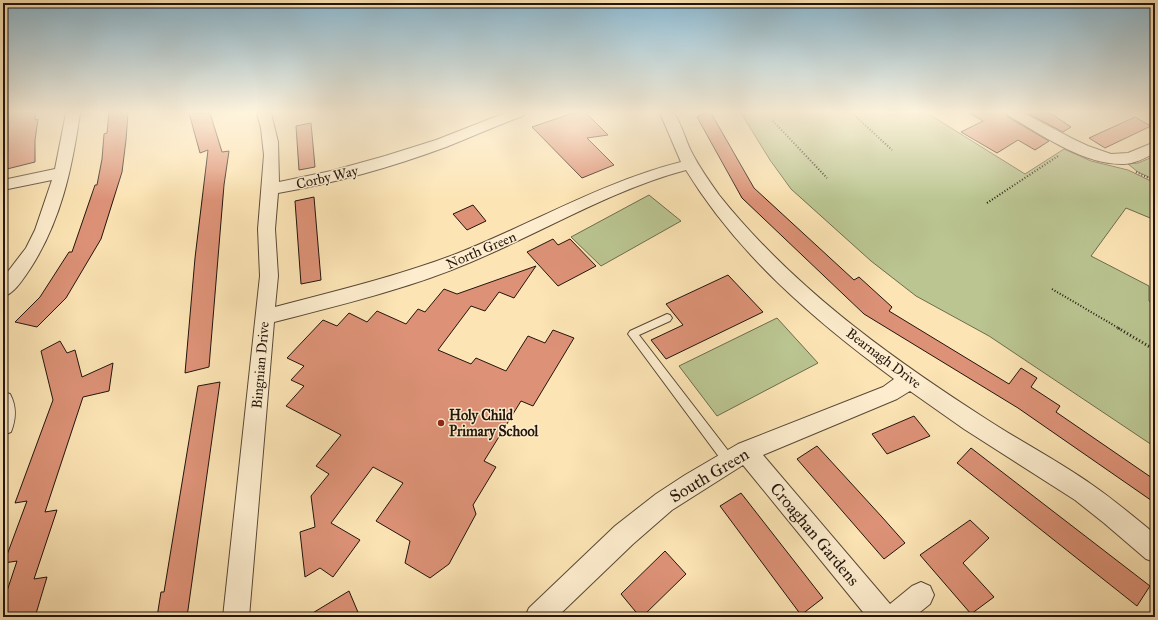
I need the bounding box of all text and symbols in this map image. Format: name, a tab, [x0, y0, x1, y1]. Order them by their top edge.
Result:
street label: Corby Way	[295, 162, 360, 193]
street label: North Green	[444, 228, 519, 273]
street label: Bingnian Drive	[248, 321, 273, 409]
street label: Bearnagh Drive	[843, 325, 925, 392]
place label: Holy Child Primary School	[449, 407, 539, 441]
marker: Holy Child Primary School	[436, 418, 446, 428]
street label: South Green	[666, 444, 753, 507]
street label: Croaghan Gardens	[765, 479, 864, 590]

